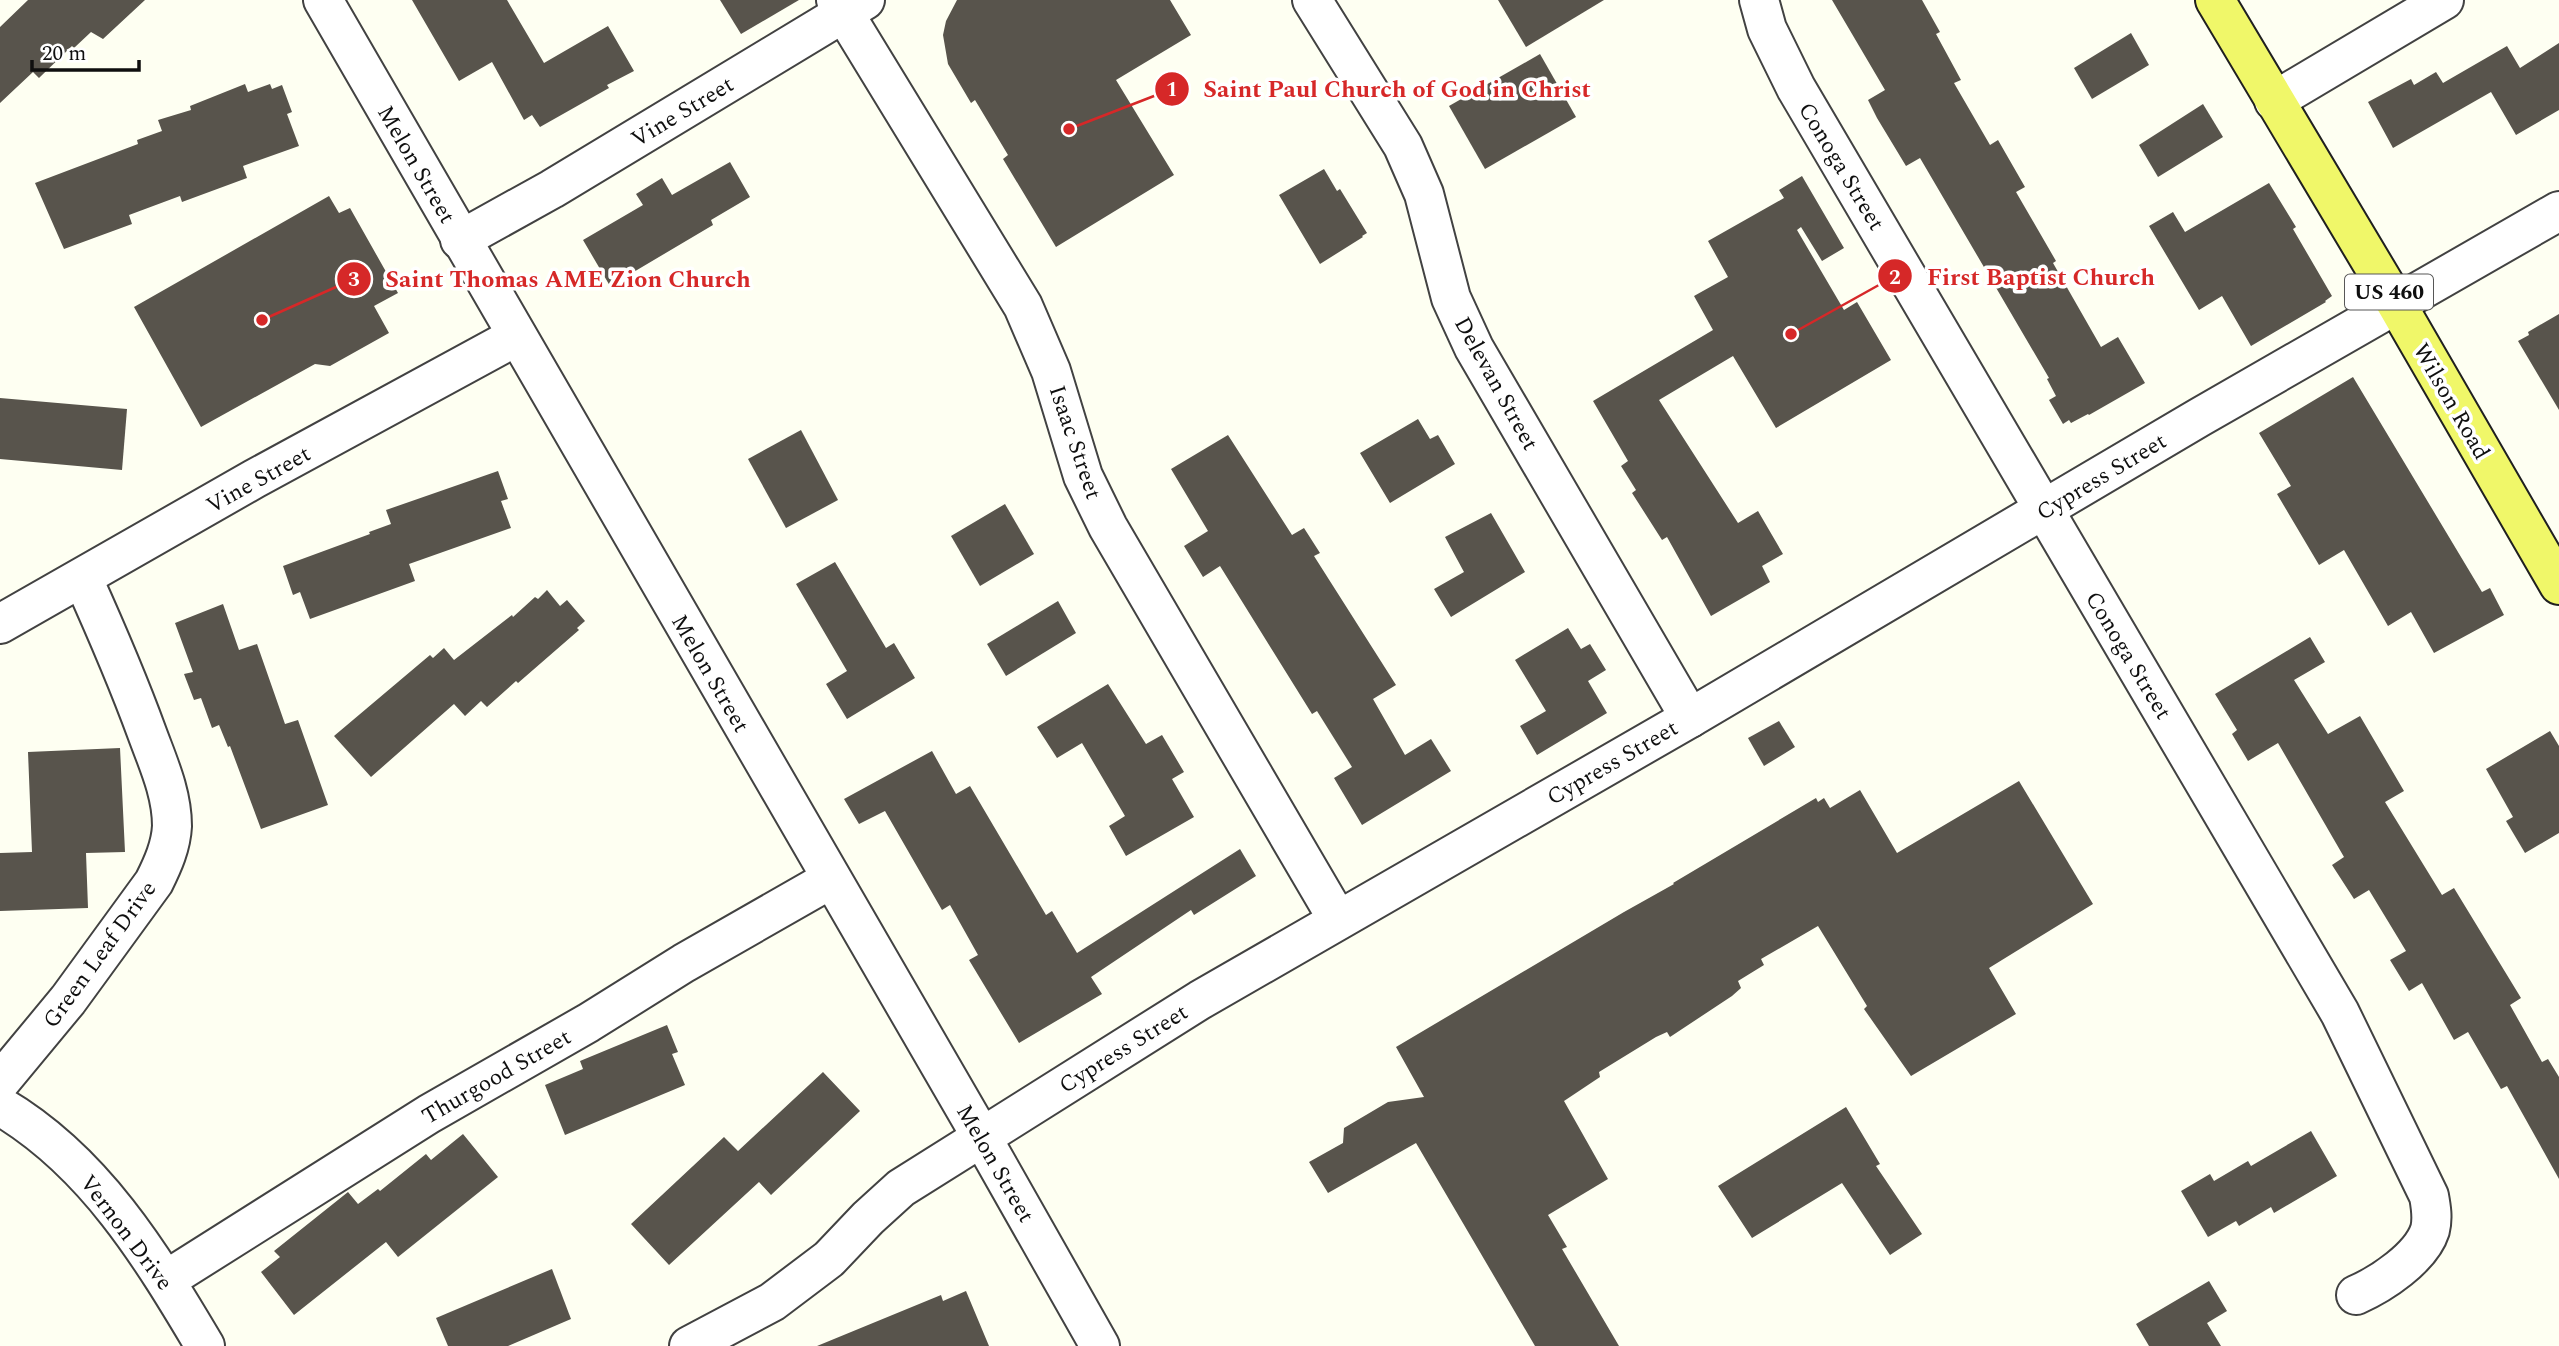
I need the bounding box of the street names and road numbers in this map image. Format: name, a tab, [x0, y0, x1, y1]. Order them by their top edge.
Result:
street label: Vine Street	[625, 68, 741, 157]
street label: Conoga Street	[1788, 96, 1893, 238]
street label: Melon Street	[368, 99, 464, 231]
road number: US 460	[2345, 274, 2433, 310]
street label: Delevan Street	[1444, 310, 1547, 457]
street label: Wilson Road	[2403, 337, 2498, 467]
street label: Isaac Street	[1039, 381, 1110, 504]
street label: Cypress Street	[2030, 424, 2174, 530]
street label: Vine Street	[200, 437, 317, 523]
street label: Conoga Street	[2075, 585, 2180, 727]
street label: Melon Street	[662, 608, 758, 740]
street label: Cypress Street	[1540, 711, 1685, 815]
street label: Green Leaf Drive	[35, 874, 166, 1036]
street label: Cypress Street	[1052, 996, 1195, 1103]
street label: Thurgood Street	[416, 1020, 578, 1134]
street label: Melon Street	[947, 1098, 1043, 1230]
street label: Vernon Drive	[70, 1168, 181, 1298]

